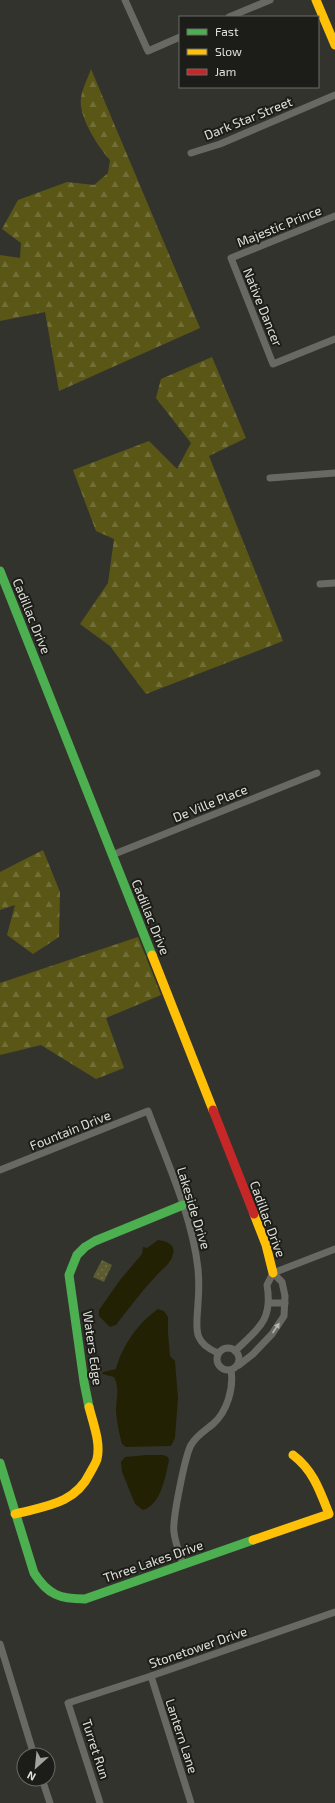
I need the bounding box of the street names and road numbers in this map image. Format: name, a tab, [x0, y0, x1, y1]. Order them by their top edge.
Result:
street label: Dark Star Street	[202, 93, 294, 143]
street label: Majestic Prince	[234, 202, 324, 250]
street label: Native Dancer	[240, 266, 286, 348]
street label: Cadillac Drive	[10, 576, 54, 656]
street label: De Ville Place	[170, 781, 250, 825]
street label: Cadillac Drive	[129, 877, 173, 957]
street label: Fountain Drive	[27, 1107, 113, 1153]
street label: Lakeside Drive	[174, 1165, 214, 1251]
street label: Cadillac Drive	[247, 1179, 289, 1259]
street label: Waters Edge	[80, 1310, 106, 1386]
street label: Three Lakes Drive	[101, 1536, 205, 1586]
street label: Stonetower Drive	[147, 1623, 249, 1671]
street label: Lantern Lane	[162, 1697, 202, 1775]
street label: Turret Run	[79, 1717, 113, 1781]

